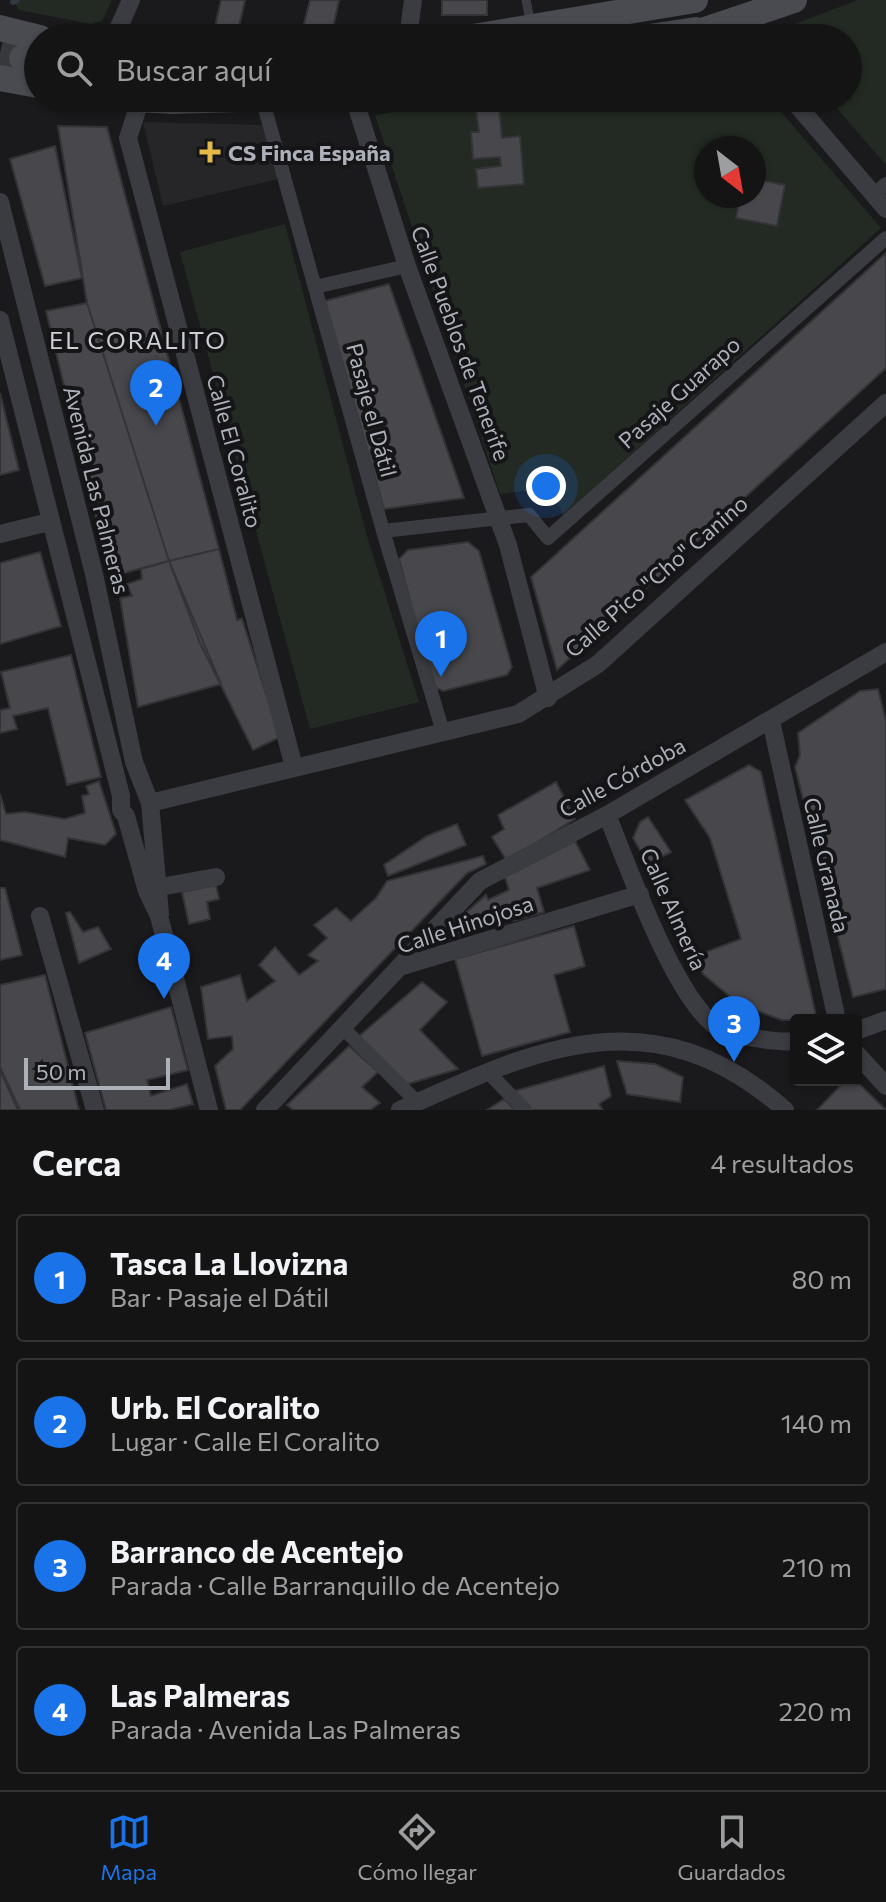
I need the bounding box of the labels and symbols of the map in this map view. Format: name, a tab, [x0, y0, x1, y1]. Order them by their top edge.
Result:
north arrow	[694, 136, 766, 208]
place label: CS Finca España	[228, 139, 391, 166]
marker: CS Finca España	[199, 141, 221, 163]
street label: Calle Pueblos de Tenerife	[406, 222, 516, 464]
district label: EL CORALITO	[49, 325, 227, 354]
street label: Pasaje Guarapo	[613, 330, 745, 454]
street label: Pasaje el Dátil	[341, 340, 403, 480]
pin: 2	[130, 360, 182, 426]
street label: Calle El Coralito	[202, 371, 268, 531]
street label: Avenida Las Palmeras	[58, 383, 136, 597]
your location	[526, 466, 566, 506]
street label: Calle Pico "Cho" Canino	[559, 489, 753, 663]
pin: 1	[415, 611, 467, 677]
street label: Calle Córdoba	[554, 731, 690, 823]
street label: Calle Granada	[798, 795, 856, 935]
street label: Calle Almería	[635, 844, 713, 974]
street label: Calle Hinojosa	[394, 889, 536, 959]
pin: 4	[138, 933, 190, 999]
pin: 3	[708, 996, 760, 1062]
scale bar	[24, 1054, 170, 1090]

